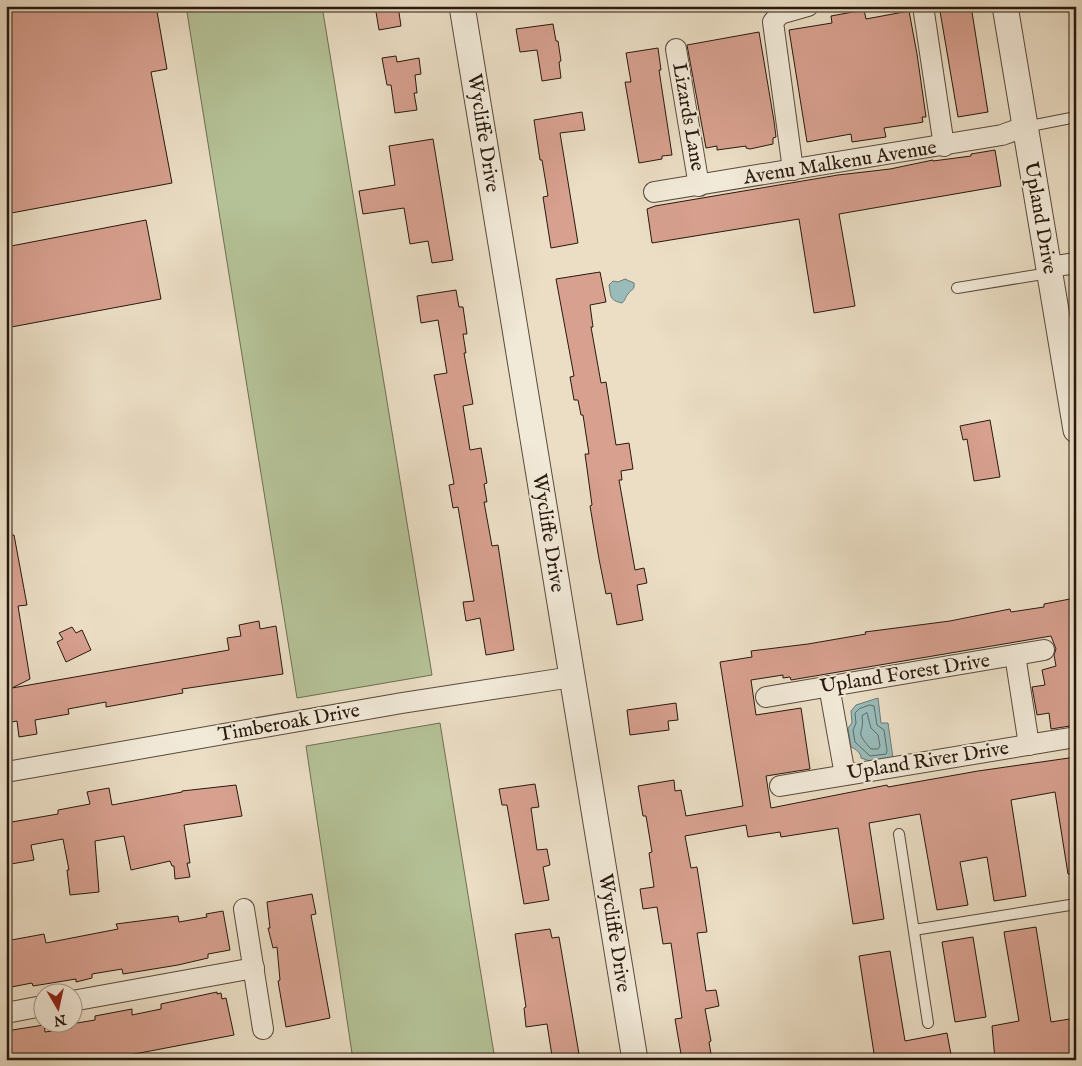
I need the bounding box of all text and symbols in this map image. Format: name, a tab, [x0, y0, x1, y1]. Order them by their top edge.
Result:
street label: Lizards Lane	[666, 61, 710, 173]
street label: Wycliffe Drive	[461, 72, 505, 194]
street label: Avenu Malkenu Avenue	[741, 135, 938, 191]
street label: Upland Drive	[1018, 160, 1062, 276]
street label: Wycliffe Drive	[526, 472, 570, 594]
street label: Upland Forest Drive	[818, 648, 992, 700]
street label: Timberoak Drive	[216, 698, 362, 748]
street label: Upland River Drive	[845, 736, 1011, 786]
street label: Wycliffe Drive	[592, 872, 636, 994]
north arrow	[32, 984, 82, 1034]
text: N	[52, 1010, 68, 1030]

